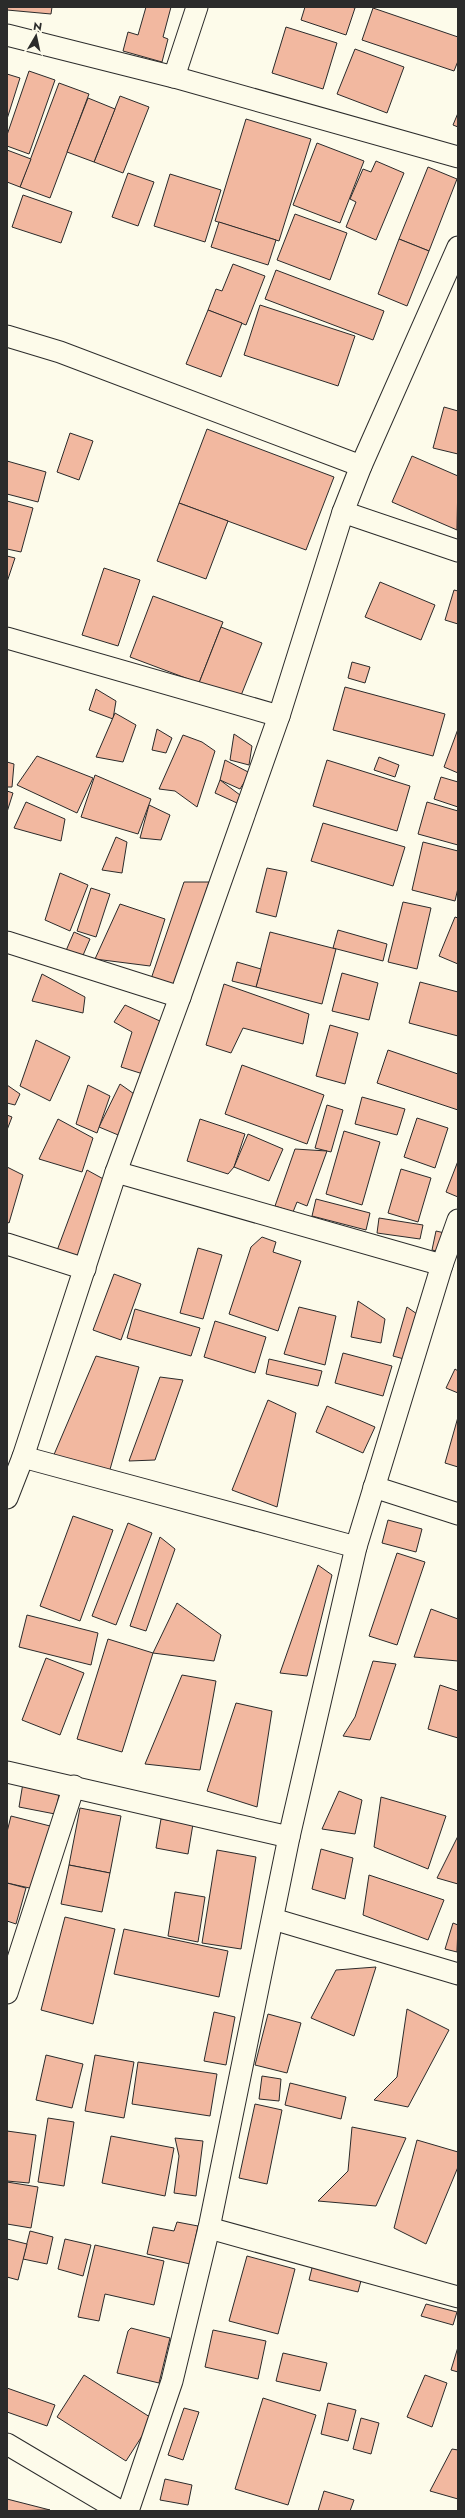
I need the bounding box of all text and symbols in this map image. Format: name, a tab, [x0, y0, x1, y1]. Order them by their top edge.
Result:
north arrow	[16, 16, 56, 56]
text: N	[32, 18, 43, 35]

